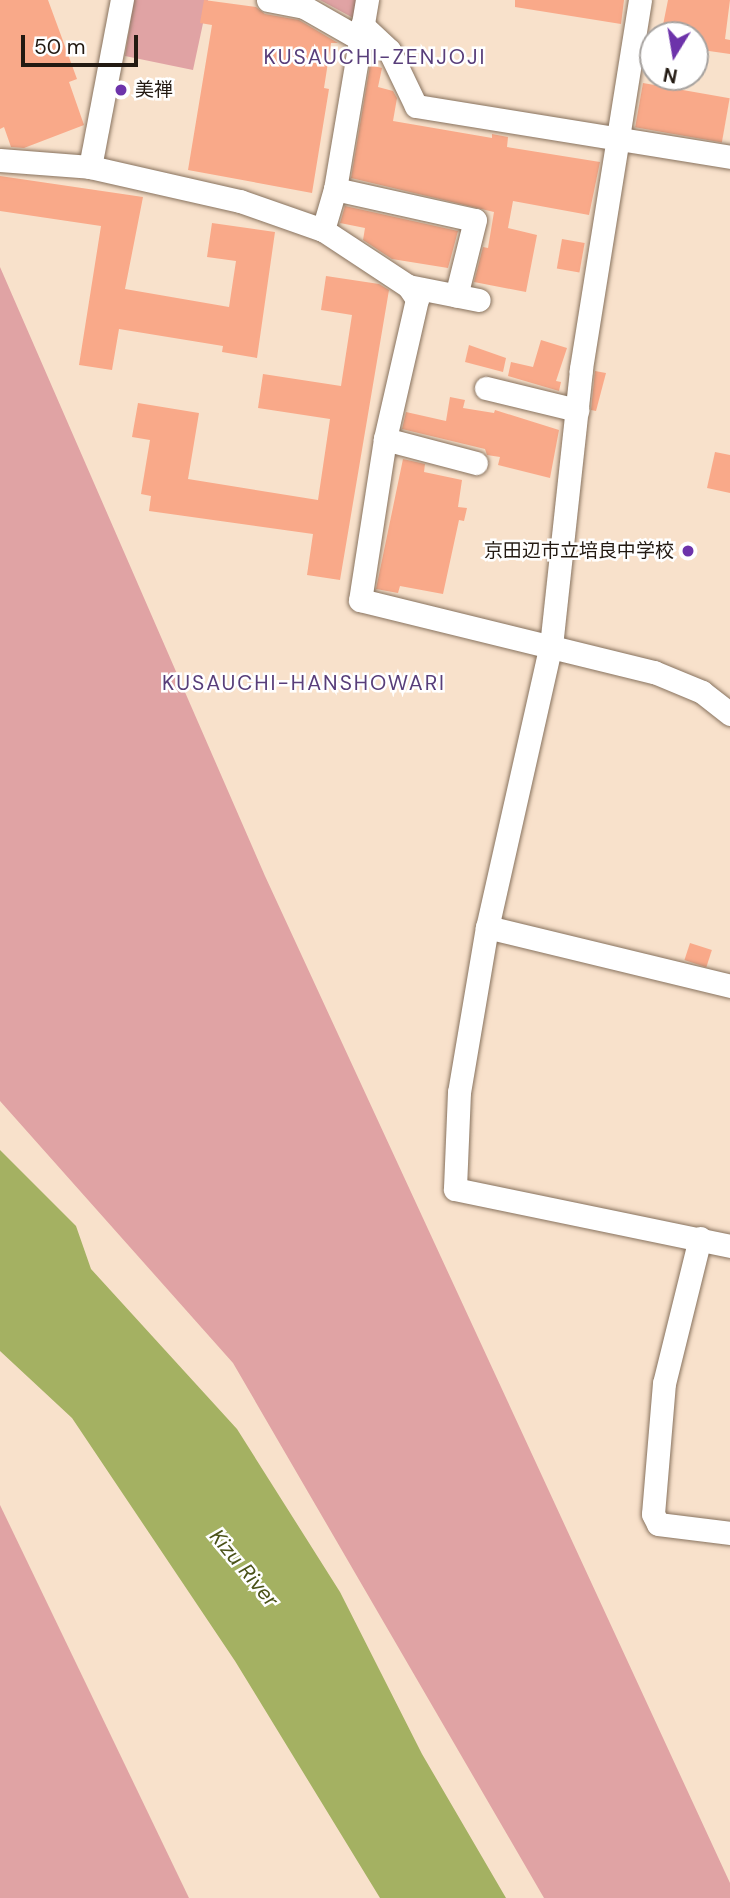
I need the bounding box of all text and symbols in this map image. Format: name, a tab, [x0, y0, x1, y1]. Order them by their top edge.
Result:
scale bar	[24, 21, 142, 65]
north arrow	[639, 21, 709, 91]
text: 50 m	[34, 33, 85, 61]
district label: KUSAUCHI-ZENJOJI	[266, 44, 484, 70]
text: N	[661, 62, 679, 89]
place label: 美禅	[135, 79, 173, 101]
marker: 美禅	[113, 82, 129, 98]
place label: 京田辺市立培良中学校	[484, 540, 674, 562]
marker: 京田辺市立培良中学校	[680, 543, 696, 559]
district label: KUSAUCHI-HANSHOWARI	[164, 670, 444, 696]
water label: Kizu River	[204, 1524, 284, 1612]

